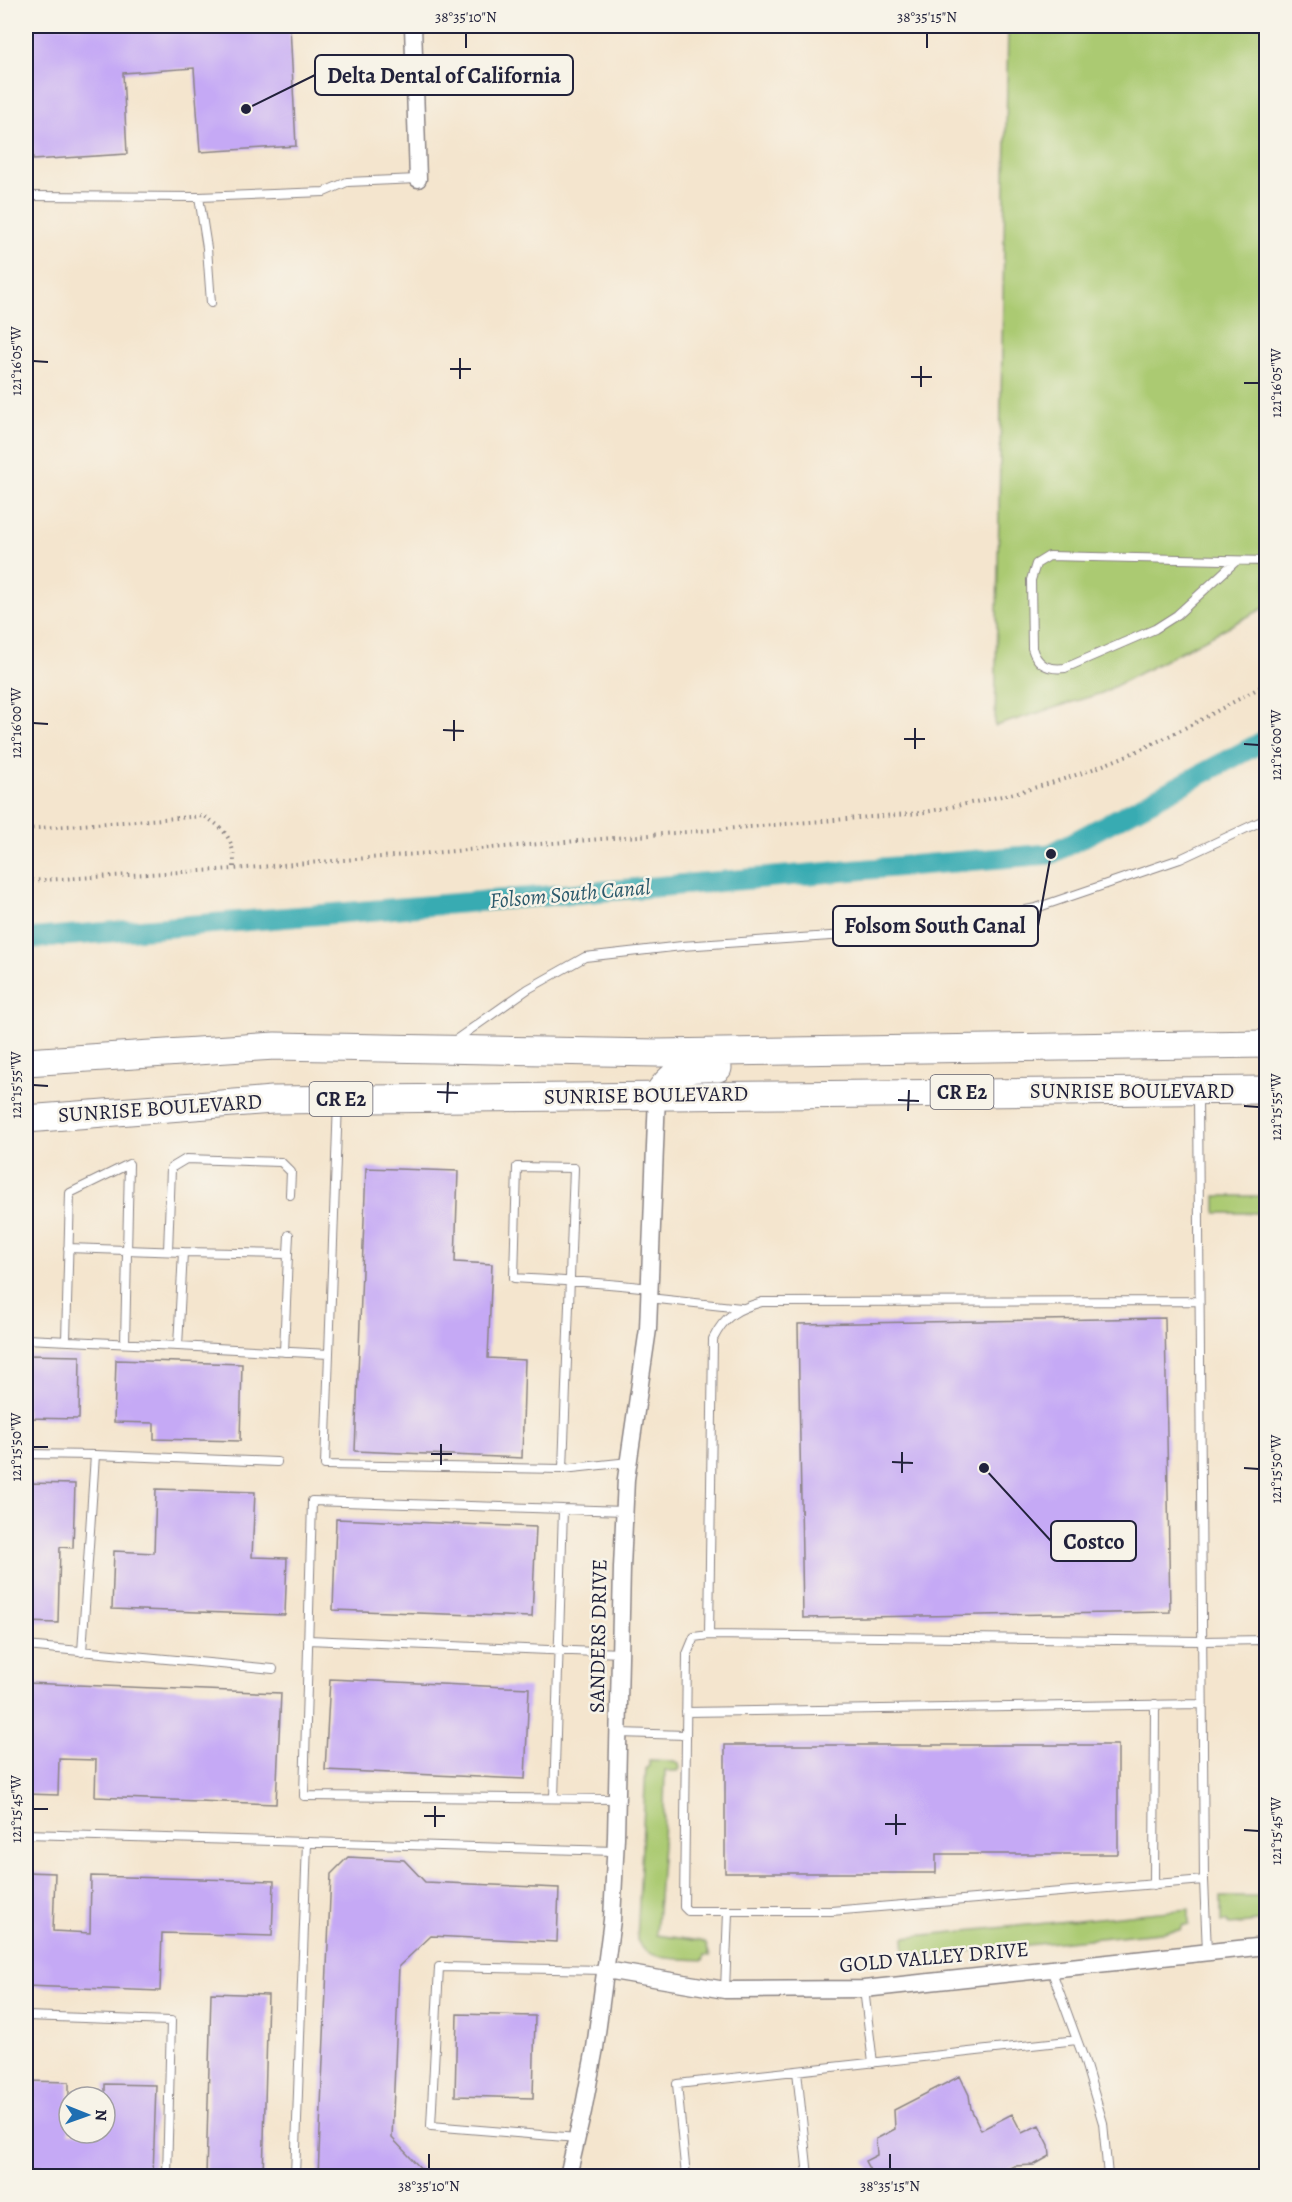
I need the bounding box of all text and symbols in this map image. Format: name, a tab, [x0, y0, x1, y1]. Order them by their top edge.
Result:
text: 38°35'10"N	[435, 7, 497, 27]
text: 38°35'15"N	[897, 7, 957, 27]
callout: Delta Dental of California	[315, 55, 573, 95]
text: Delta Dental of California	[327, 61, 561, 91]
text: 121°16'05"W	[6, 326, 26, 396]
text: 121°16'05"W	[1266, 348, 1286, 418]
text: 121°16'00"W	[6, 687, 26, 759]
text: 121°16'00"W	[1266, 709, 1286, 781]
water label: Folsom South Canal	[488, 872, 652, 916]
callout: Folsom South Canal	[833, 906, 1038, 946]
text: Folsom South Canal	[844, 911, 1026, 941]
text: 121°15'55"W	[6, 1051, 26, 1119]
text: 121°15'55"W	[1266, 1073, 1286, 1141]
road number: CR E2	[930, 1075, 994, 1109]
street label: SUNRISE BOULEVARD	[1030, 1077, 1234, 1105]
street label: SUNRISE BOULEVARD	[544, 1079, 748, 1111]
road number: CR E2	[310, 1082, 372, 1116]
street label: SUNRISE BOULEVARD	[57, 1087, 263, 1129]
text: 121°15'50"W	[6, 1412, 26, 1482]
text: 121°15'50"W	[1266, 1434, 1286, 1504]
callout: Costco	[1051, 1521, 1136, 1561]
text: Costco	[1063, 1527, 1125, 1557]
street label: SANDERS DRIVE	[583, 1559, 613, 1713]
text: 121°15'45"W	[6, 1775, 26, 1843]
text: 121°15'45"W	[1266, 1797, 1286, 1865]
street label: GOLD VALLEY DRIVE	[838, 1935, 1030, 1979]
north arrow	[57, 2085, 117, 2145]
text: N	[90, 2109, 112, 2122]
text: 38°35'10"N	[398, 2176, 460, 2196]
text: 38°35'15"N	[860, 2176, 920, 2196]

